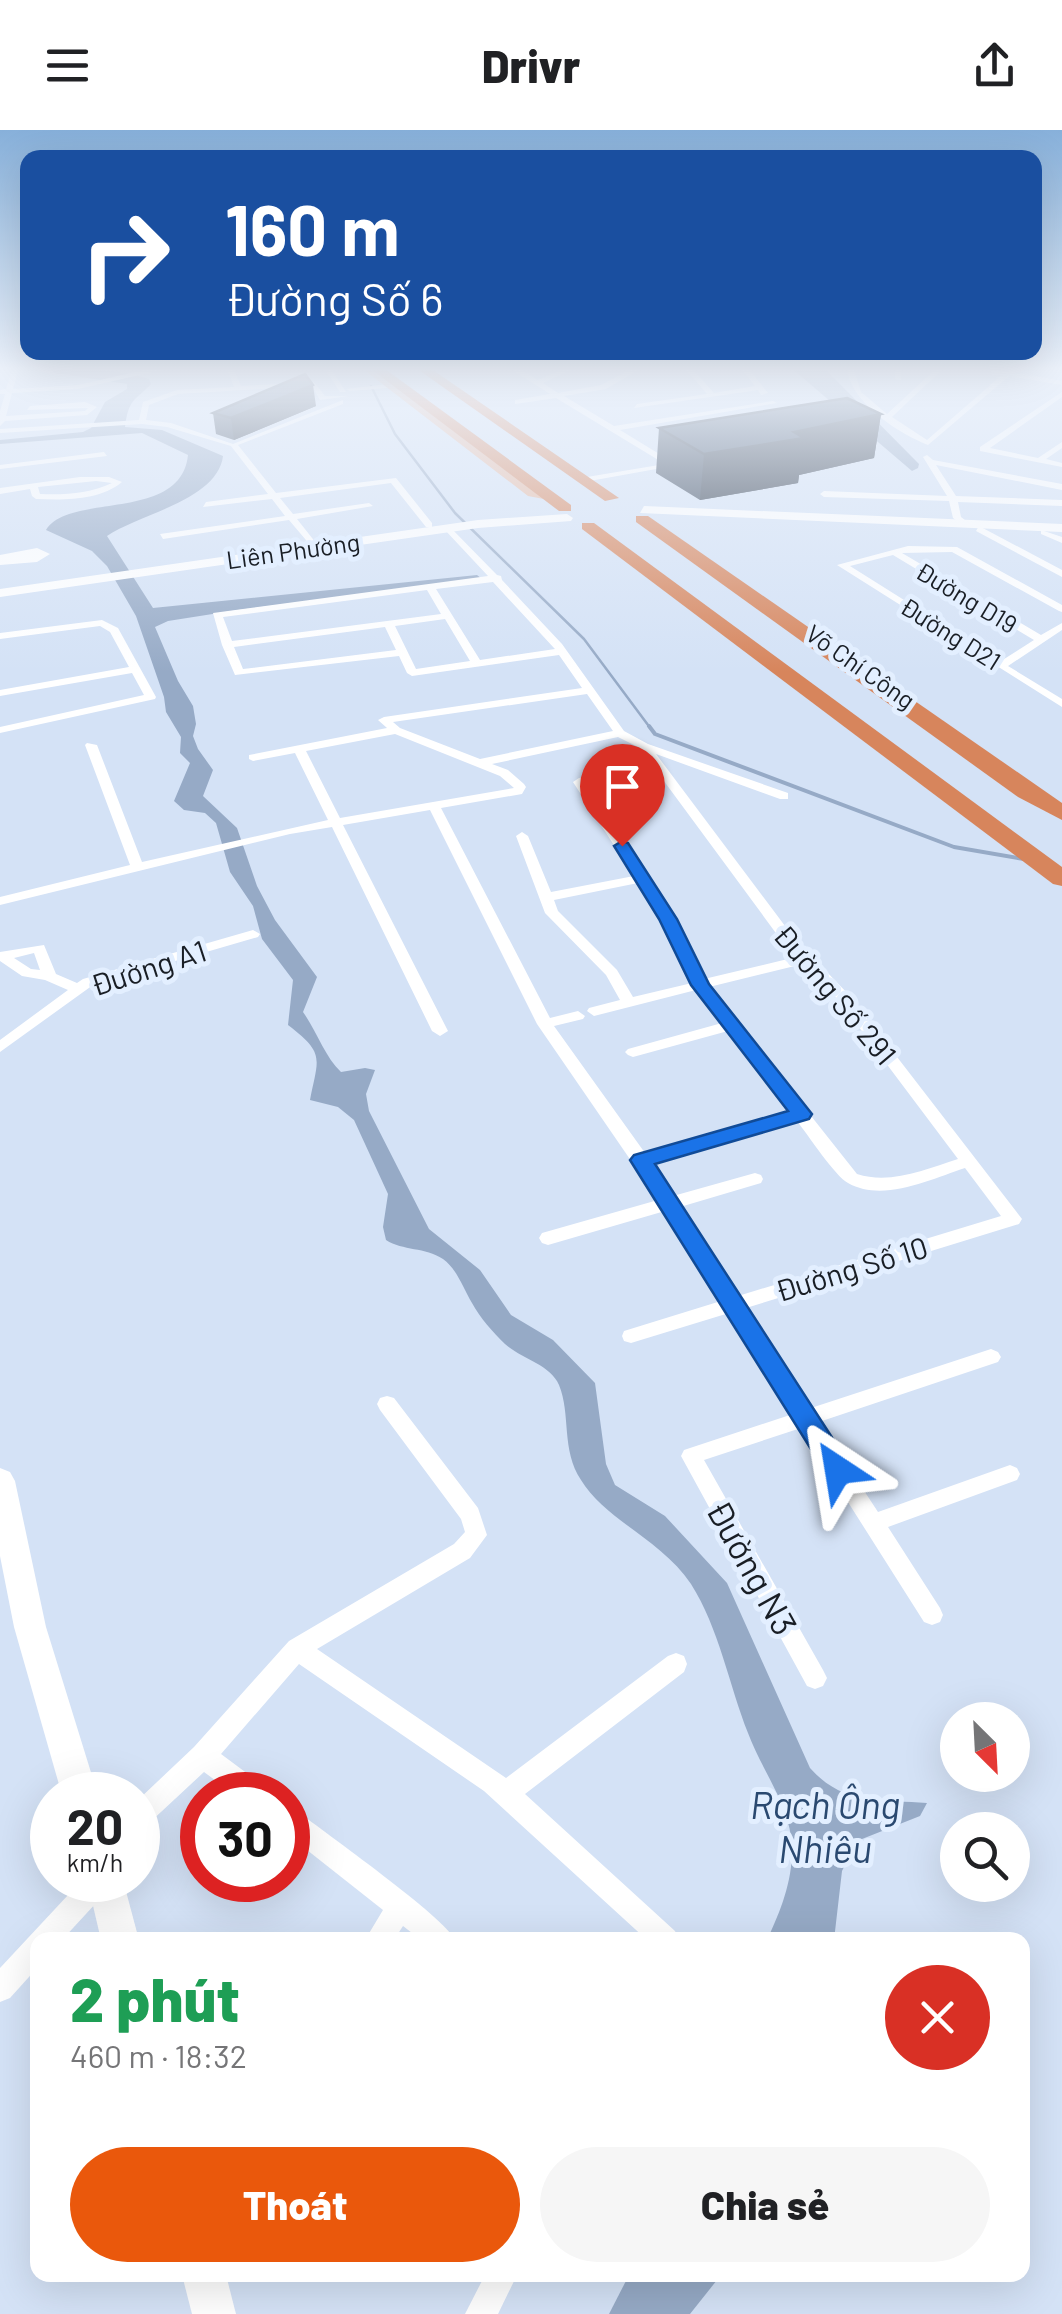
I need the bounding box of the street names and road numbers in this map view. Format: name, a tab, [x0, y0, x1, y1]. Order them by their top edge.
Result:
street label: Liên Phường	[224, 526, 362, 574]
street label: Đường D19	[911, 555, 1023, 639]
street label: Đường D21	[895, 590, 1007, 676]
street label: Võ Chí Công	[801, 618, 921, 714]
street label: Đường Số 291	[767, 917, 905, 1071]
street label: Đường A1	[86, 931, 210, 1003]
street label: Đường Số 10	[770, 1228, 932, 1308]
street label: Đường N3	[699, 1492, 807, 1642]

